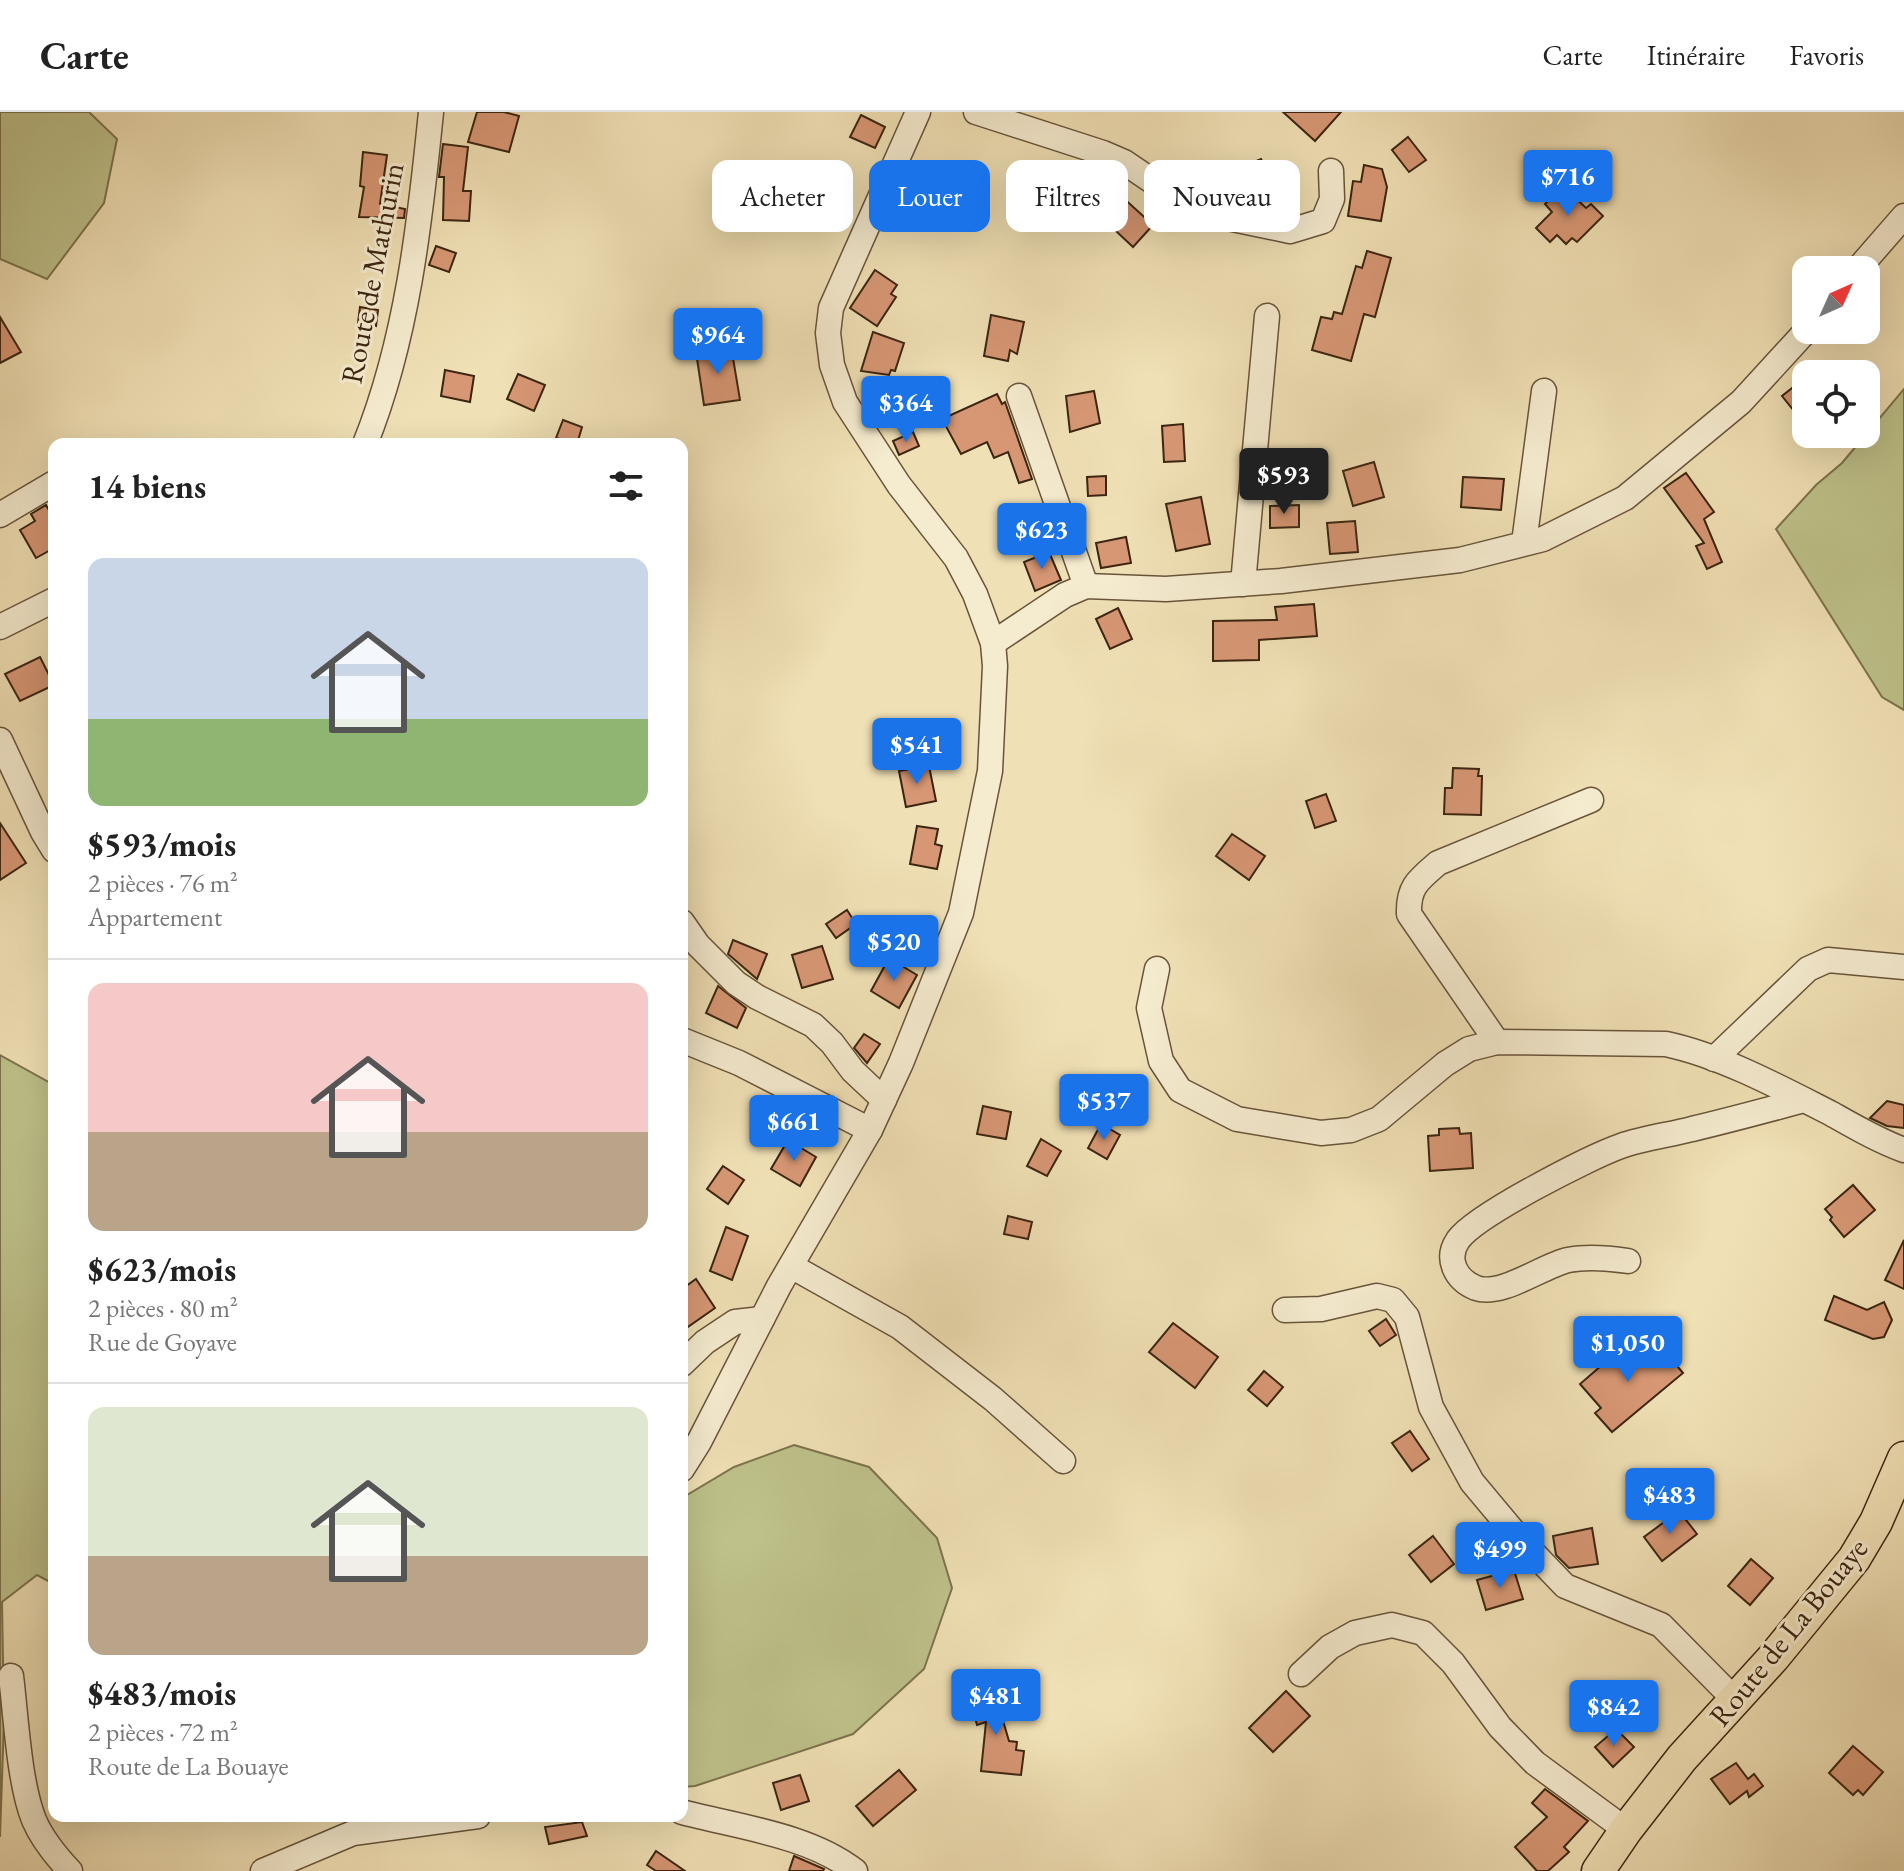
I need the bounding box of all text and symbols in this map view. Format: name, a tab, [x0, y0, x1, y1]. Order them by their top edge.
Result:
text: Carte	[40, 31, 129, 80]
text: Carte	[1543, 37, 1603, 73]
text: Itinéraire	[1647, 37, 1745, 73]
text: Favoris	[1789, 37, 1864, 73]
pin: $716	[1521, 150, 1615, 218]
street label: Route de Mathurin	[331, 159, 413, 387]
text: $716	[1541, 159, 1595, 193]
chip: Acheter	[712, 160, 853, 232]
chip: Louer	[869, 160, 990, 232]
chip: Filtres	[1006, 160, 1128, 232]
chip: Nouveau	[1144, 160, 1300, 232]
north arrow	[1792, 256, 1880, 344]
map controls	[1792, 256, 1880, 448]
pin: $964	[671, 308, 765, 376]
text: $964	[691, 317, 745, 351]
button: locate	[1792, 360, 1880, 448]
pin: $364	[859, 376, 953, 444]
text: $364	[879, 385, 933, 419]
pin: $593	[1237, 448, 1331, 516]
text: $593	[1257, 457, 1311, 491]
text: 14 biens	[88, 464, 206, 508]
icon: filters	[604, 464, 648, 508]
pin: $623	[995, 503, 1089, 571]
text: $623	[1015, 512, 1069, 546]
icon: home	[296, 610, 440, 754]
pin: $541	[870, 718, 964, 786]
text: $541	[890, 727, 944, 761]
text: $593/mois	[88, 822, 236, 866]
text: 2 pièces · 76 m²	[88, 866, 238, 900]
text: Appartement	[88, 900, 222, 934]
pin: $520	[847, 915, 941, 983]
text: $520	[867, 924, 921, 958]
icon: home	[296, 1035, 440, 1179]
pin: $537	[1057, 1074, 1151, 1142]
text: $537	[1077, 1083, 1131, 1117]
pin: $661	[747, 1095, 841, 1163]
text: $661	[767, 1104, 821, 1138]
text: $623/mois	[88, 1247, 236, 1291]
text: 2 pièces · 80 m²	[88, 1291, 238, 1325]
pin: $1,050	[1563, 1316, 1693, 1384]
text: Rue de Goyave	[88, 1325, 237, 1359]
text: $1,050	[1591, 1325, 1665, 1359]
icon: home	[296, 1459, 440, 1603]
pin: $483	[1623, 1468, 1717, 1536]
text: $483	[1643, 1477, 1697, 1511]
pin: $499	[1453, 1522, 1547, 1590]
street label: Route de La Bouaye	[1700, 1530, 1876, 1734]
text: $499	[1473, 1531, 1527, 1565]
pin: $481	[949, 1669, 1043, 1737]
text: $483/mois	[88, 1671, 236, 1715]
text: $481	[969, 1678, 1023, 1712]
pin: $842	[1567, 1680, 1661, 1748]
text: $842	[1587, 1689, 1641, 1723]
text: 2 pièces · 72 m²	[88, 1715, 238, 1749]
text: Route de La Bouaye	[88, 1749, 289, 1783]

